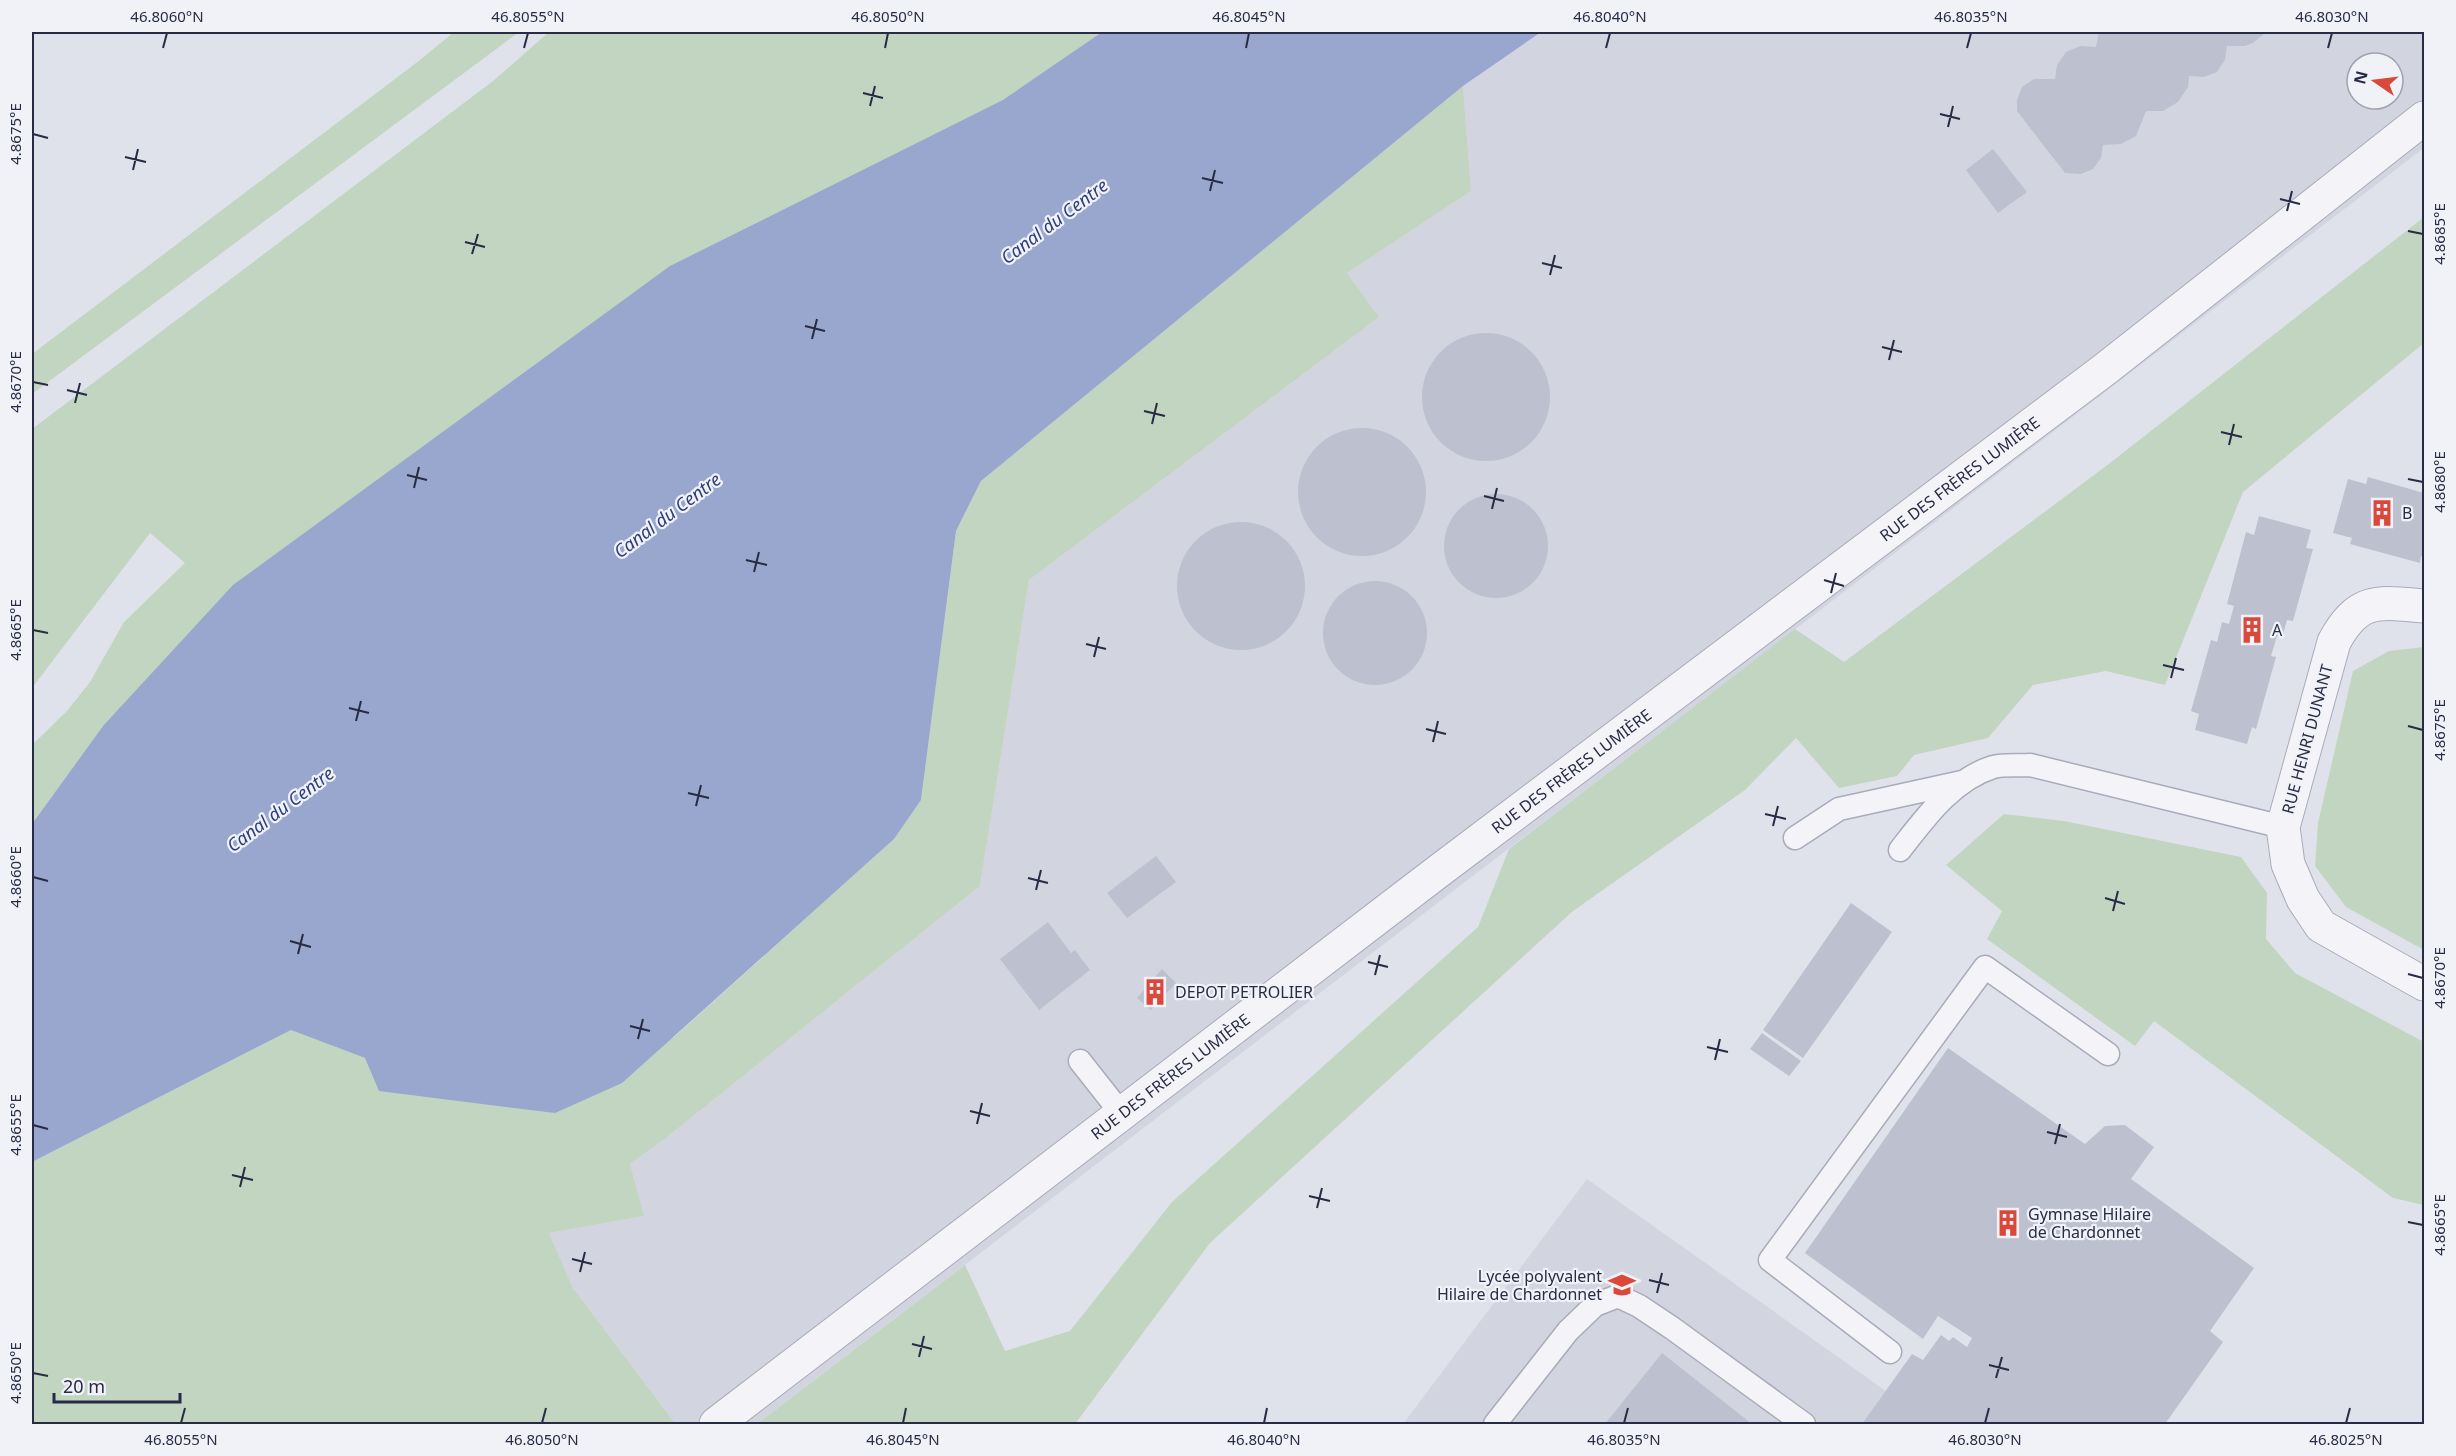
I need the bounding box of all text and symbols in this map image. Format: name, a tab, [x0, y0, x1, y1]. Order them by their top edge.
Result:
text: 46.8060°N	[130, 6, 204, 26]
text: 46.8055°N	[491, 6, 565, 26]
text: 46.8050°N	[851, 6, 925, 26]
text: 46.8045°N	[1212, 6, 1286, 26]
text: 46.8040°N	[1573, 6, 1647, 26]
text: 46.8035°N	[1934, 6, 2008, 26]
text: 46.8030°N	[2295, 6, 2369, 26]
north arrow	[2345, 51, 2405, 111]
text: N	[2348, 68, 2373, 86]
text: 4.8675°E	[5, 103, 25, 165]
water label: Canal du Centre	[996, 173, 1112, 269]
text: 4.8685°E	[2429, 203, 2449, 265]
text: 4.8670°E	[5, 351, 25, 413]
street label: RUE DES FRÈRES LUMIÈRE	[1875, 411, 2044, 546]
text: 4.8680°E	[2429, 451, 2449, 513]
water label: Canal du Centre	[609, 467, 725, 563]
building icon: B	[2367, 498, 2397, 528]
place label: B	[2402, 502, 2412, 524]
text: 4.8665°E	[5, 599, 25, 661]
building icon: A	[2237, 615, 2267, 645]
place label: A	[2272, 619, 2283, 641]
street label: RUE HENRI DUNANT	[2276, 662, 2338, 816]
text: 4.8675°E	[2429, 699, 2449, 761]
street label: RUE DES FRÈRES LUMIÈRE	[1487, 704, 1656, 839]
water label: Canal du Centre	[222, 761, 338, 857]
text: 4.8660°E	[5, 846, 25, 908]
text: 4.8670°E	[2429, 947, 2449, 1009]
building icon: DEPOT PETROLIER	[1140, 977, 1170, 1007]
place label: DEPOT PETROLIER	[1175, 981, 1313, 1003]
street label: RUE DES FRÈRES LUMIÈRE	[1086, 1008, 1254, 1144]
text: 4.8655°E	[5, 1094, 25, 1156]
text: 4.8665°E	[2429, 1194, 2449, 1256]
place label: Gymnase Hilaire de Chardonnet	[2028, 1203, 2151, 1243]
building icon: Gymnase Hilaire de Chardonnet	[1993, 1208, 2023, 1238]
place label: Lycée polyvalent Hilaire de Chardonnet	[1437, 1265, 1602, 1305]
school or university icon: Lycée polyvalent Hilaire de Chardonnet	[1607, 1270, 1637, 1300]
text: 4.8650°E	[5, 1342, 25, 1404]
scale bar	[54, 1366, 180, 1404]
text: 20 m	[63, 1374, 105, 1398]
text: 46.8055°N	[144, 1429, 218, 1449]
text: 46.8050°N	[505, 1429, 579, 1449]
text: 46.8045°N	[866, 1429, 940, 1449]
text: 46.8040°N	[1227, 1429, 1301, 1449]
text: 46.8035°N	[1587, 1429, 1661, 1449]
text: 46.8030°N	[1948, 1429, 2022, 1449]
text: 46.8025°N	[2309, 1429, 2383, 1449]

